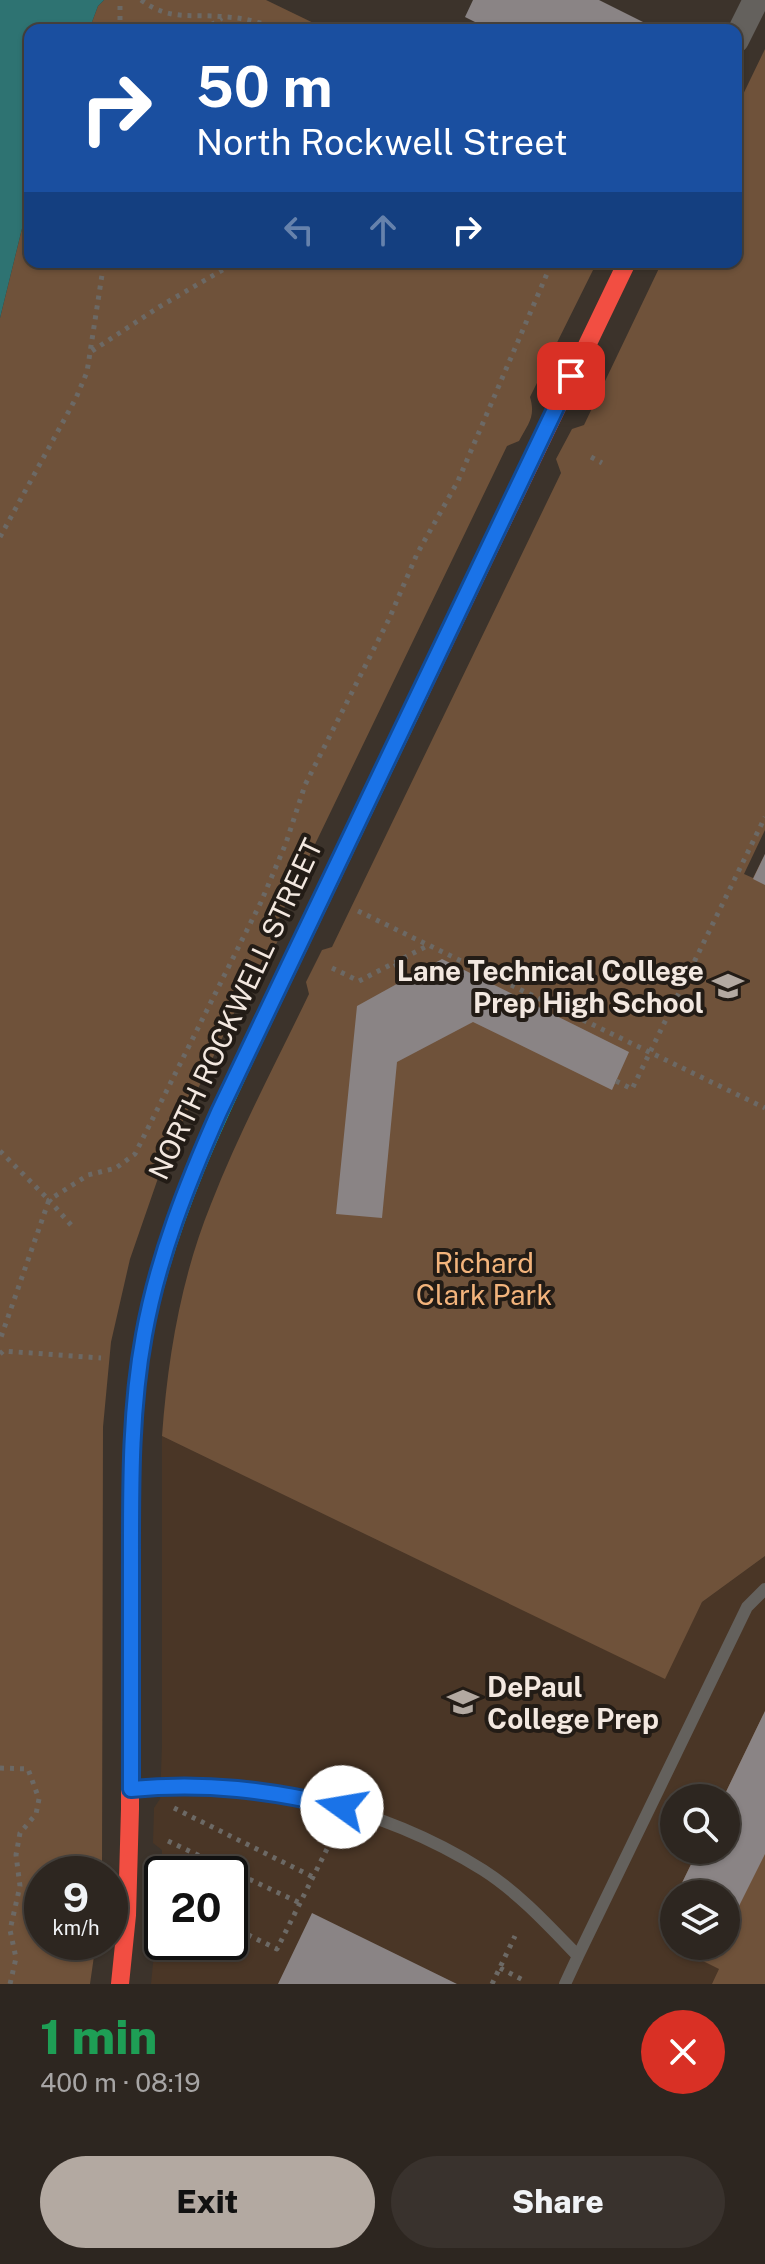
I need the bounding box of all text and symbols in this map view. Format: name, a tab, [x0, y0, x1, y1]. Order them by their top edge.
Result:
text: 50 m	[196, 54, 333, 120]
icon: right	[64, 56, 168, 160]
text: North Rockwell Street	[196, 121, 568, 163]
icon: left	[277, 208, 321, 252]
icon: ahead	[361, 208, 405, 252]
icon: right	[445, 208, 489, 252]
pin	[537, 342, 605, 410]
icon: arrive	[549, 354, 593, 398]
street label: NORTH ROCKWELL STREET	[141, 833, 329, 1185]
place label: Lane Technical College Prep High School	[397, 954, 704, 1019]
school or university icon: Lane Technical College Prep High School	[711, 969, 745, 1003]
park label: Richard Clark Park	[416, 1246, 552, 1311]
place label: DePaul College Prep	[487, 1670, 659, 1735]
school or university icon: DePaul College Prep	[446, 1685, 480, 1719]
position arrow	[300, 1765, 384, 1849]
map controls	[660, 1784, 740, 1960]
button: search	[660, 1784, 740, 1864]
speed limit sign: 20	[144, 1856, 248, 1960]
text: 9	[63, 1874, 89, 1921]
button: layers	[660, 1880, 740, 1960]
text: km/h	[52, 1916, 100, 1940]
text: 1 min	[40, 2008, 157, 2065]
button: close	[641, 2010, 725, 2094]
text: 400 m · 08:19	[40, 2067, 201, 2098]
button: Exit	[40, 2156, 375, 2248]
button: Share	[391, 2156, 725, 2248]

